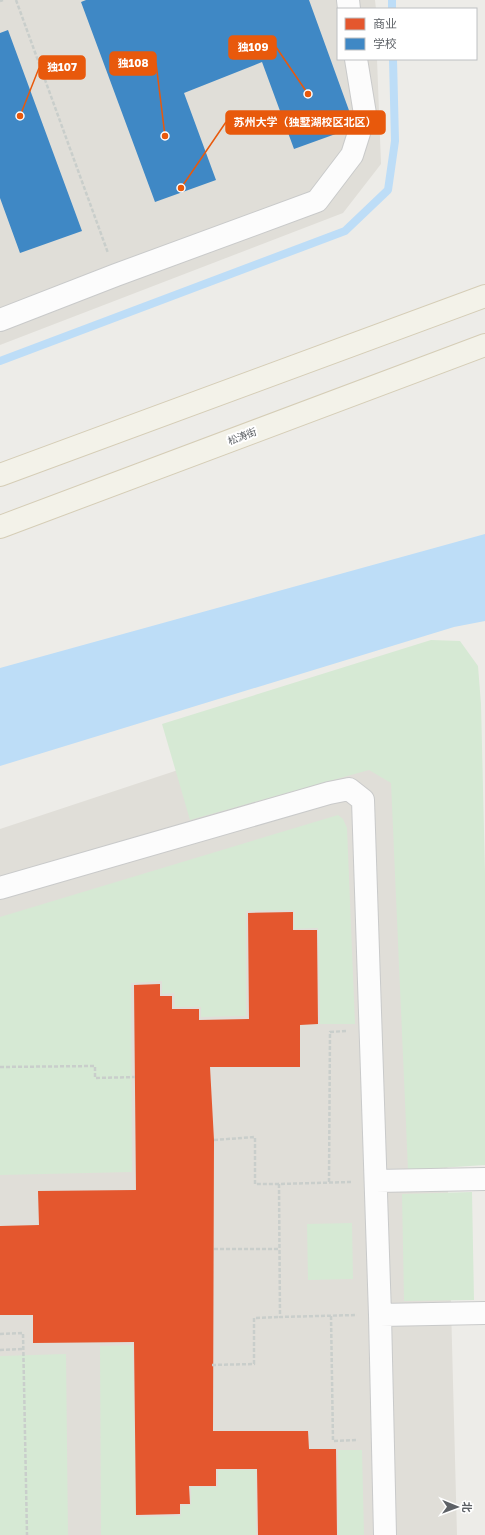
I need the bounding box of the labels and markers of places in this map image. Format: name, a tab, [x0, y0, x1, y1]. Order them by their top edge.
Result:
callout: 独109	[229, 36, 276, 59]
callout: 独108	[110, 52, 156, 75]
callout: 独107	[39, 56, 85, 79]
callout: 苏州大学（独墅湖校区北区）	[226, 111, 385, 134]

